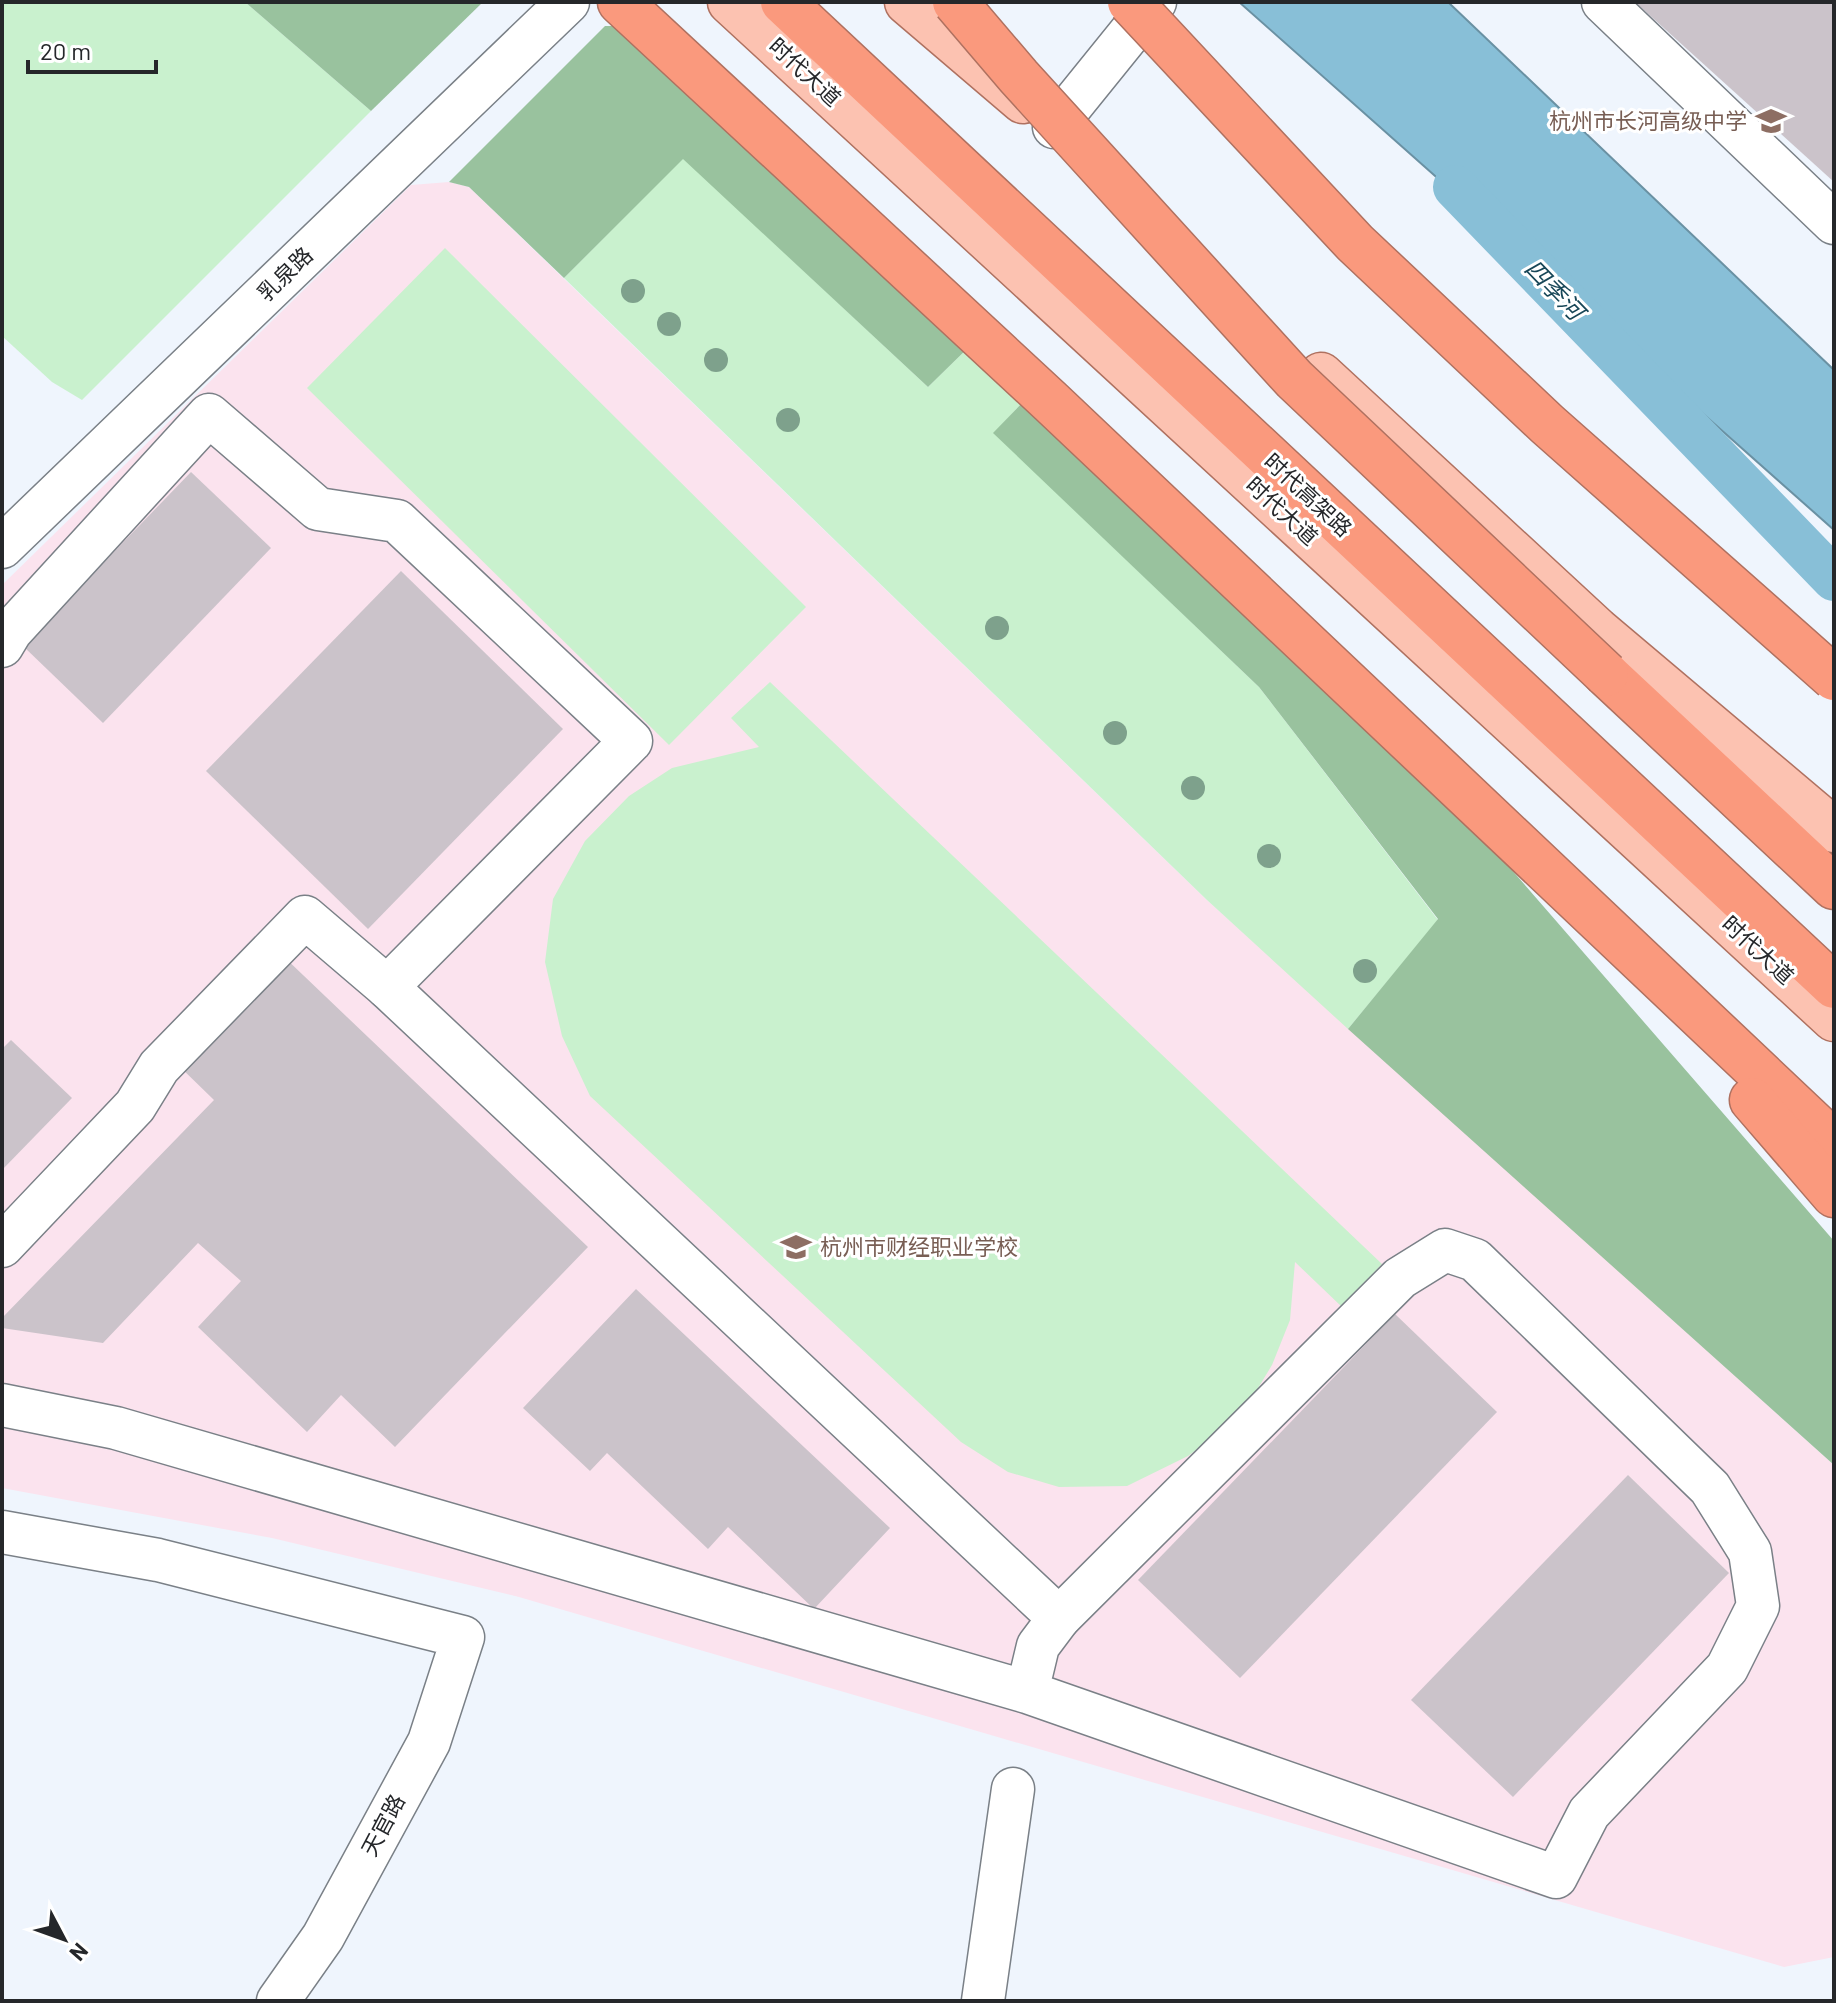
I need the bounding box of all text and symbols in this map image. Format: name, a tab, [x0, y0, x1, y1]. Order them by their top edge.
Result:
scale bar	[28, 24, 156, 74]
street label: 时代大道	[765, 32, 847, 111]
text: 20 m	[40, 36, 91, 65]
school or university icon: 杭州市长河高级中学	[1754, 104, 1788, 138]
place label: 杭州市长河高级中学	[1549, 107, 1747, 133]
street label: 乳泉路	[252, 241, 317, 306]
water label: 四季河	[1520, 253, 1593, 328]
street label: 时代高架路	[1260, 447, 1358, 541]
street label: 时代大道	[1242, 471, 1324, 550]
street label: 时代大道	[1718, 910, 1800, 989]
school or university icon: 杭州市财经职业学校	[779, 1230, 813, 1264]
place label: 杭州市财经职业学校	[820, 1233, 1018, 1259]
street label: 天官路	[355, 1789, 409, 1860]
north arrow	[24, 1899, 104, 1979]
text: N	[65, 1939, 94, 1967]

